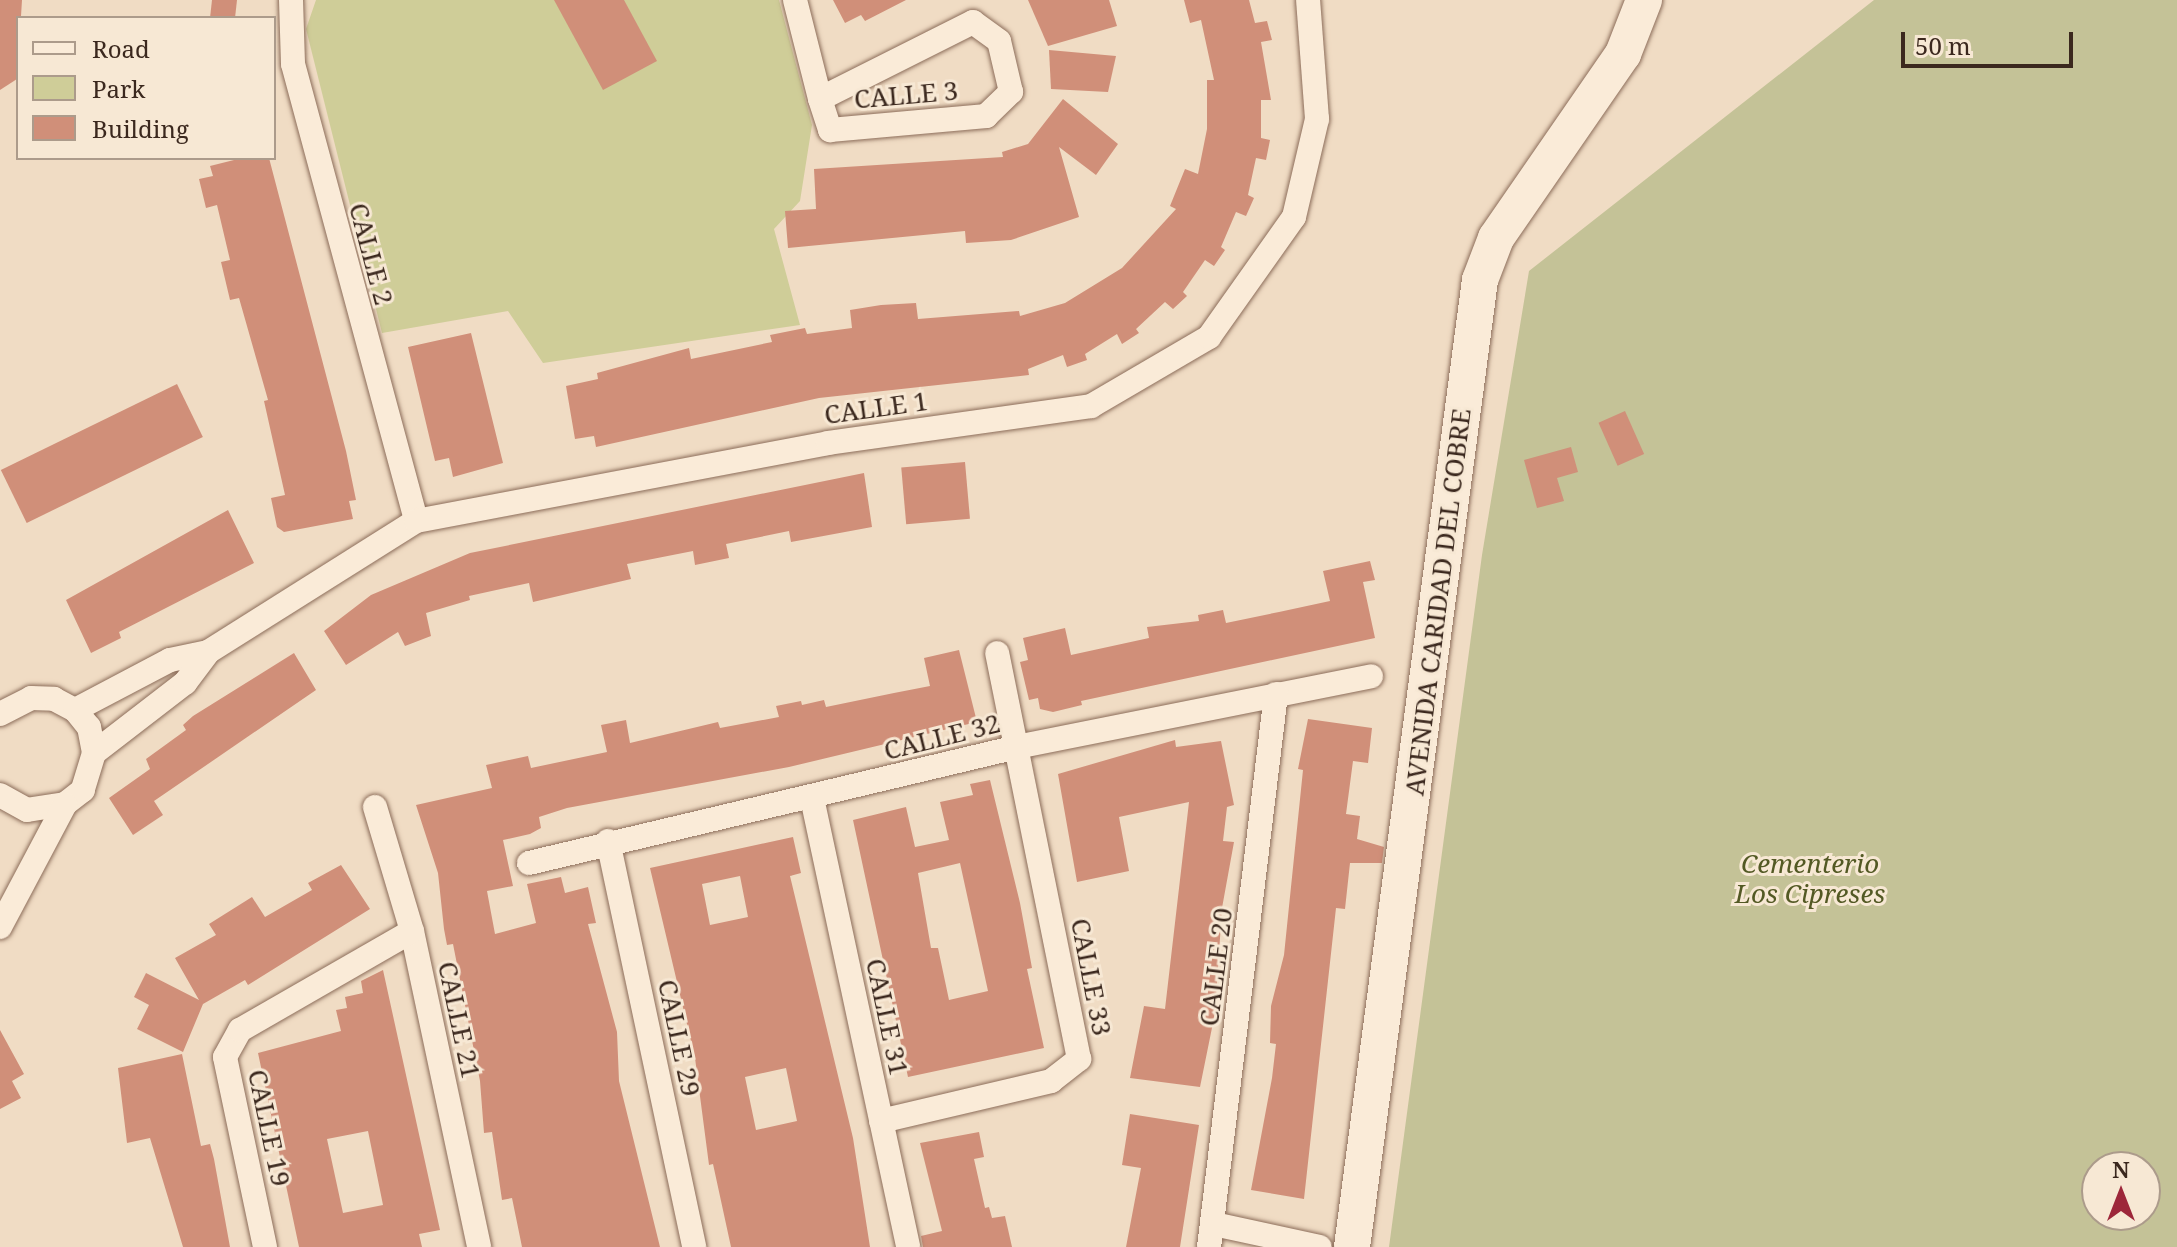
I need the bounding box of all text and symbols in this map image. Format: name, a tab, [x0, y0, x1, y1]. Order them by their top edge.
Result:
legend	[16, 16, 276, 160]
scale bar	[1905, 16, 2077, 66]
text: 50 m	[1915, 29, 1971, 62]
text: Road	[92, 32, 150, 65]
text: Park	[92, 72, 145, 105]
street label: CALLE 3	[853, 75, 959, 115]
text: Building	[92, 112, 189, 145]
street label: CALLE 2	[342, 200, 400, 308]
street label: CALLE 1	[822, 385, 930, 431]
street label: AVENIDA CARIDAD DEL COBRE	[1399, 407, 1477, 797]
street label: CALLE 32	[881, 708, 1003, 766]
park label: Cementerio Los Cipreses	[1735, 848, 1885, 910]
street label: CALLE 20	[1193, 906, 1239, 1028]
street label: CALLE 33	[1064, 916, 1118, 1038]
street label: CALLE 31	[859, 956, 915, 1078]
street label: CALLE 21	[431, 959, 487, 1081]
street label: CALLE 29	[651, 977, 707, 1099]
street label: CALLE 19	[241, 1067, 297, 1189]
north arrow	[2081, 1151, 2161, 1231]
text: N	[2112, 1154, 2130, 1184]

